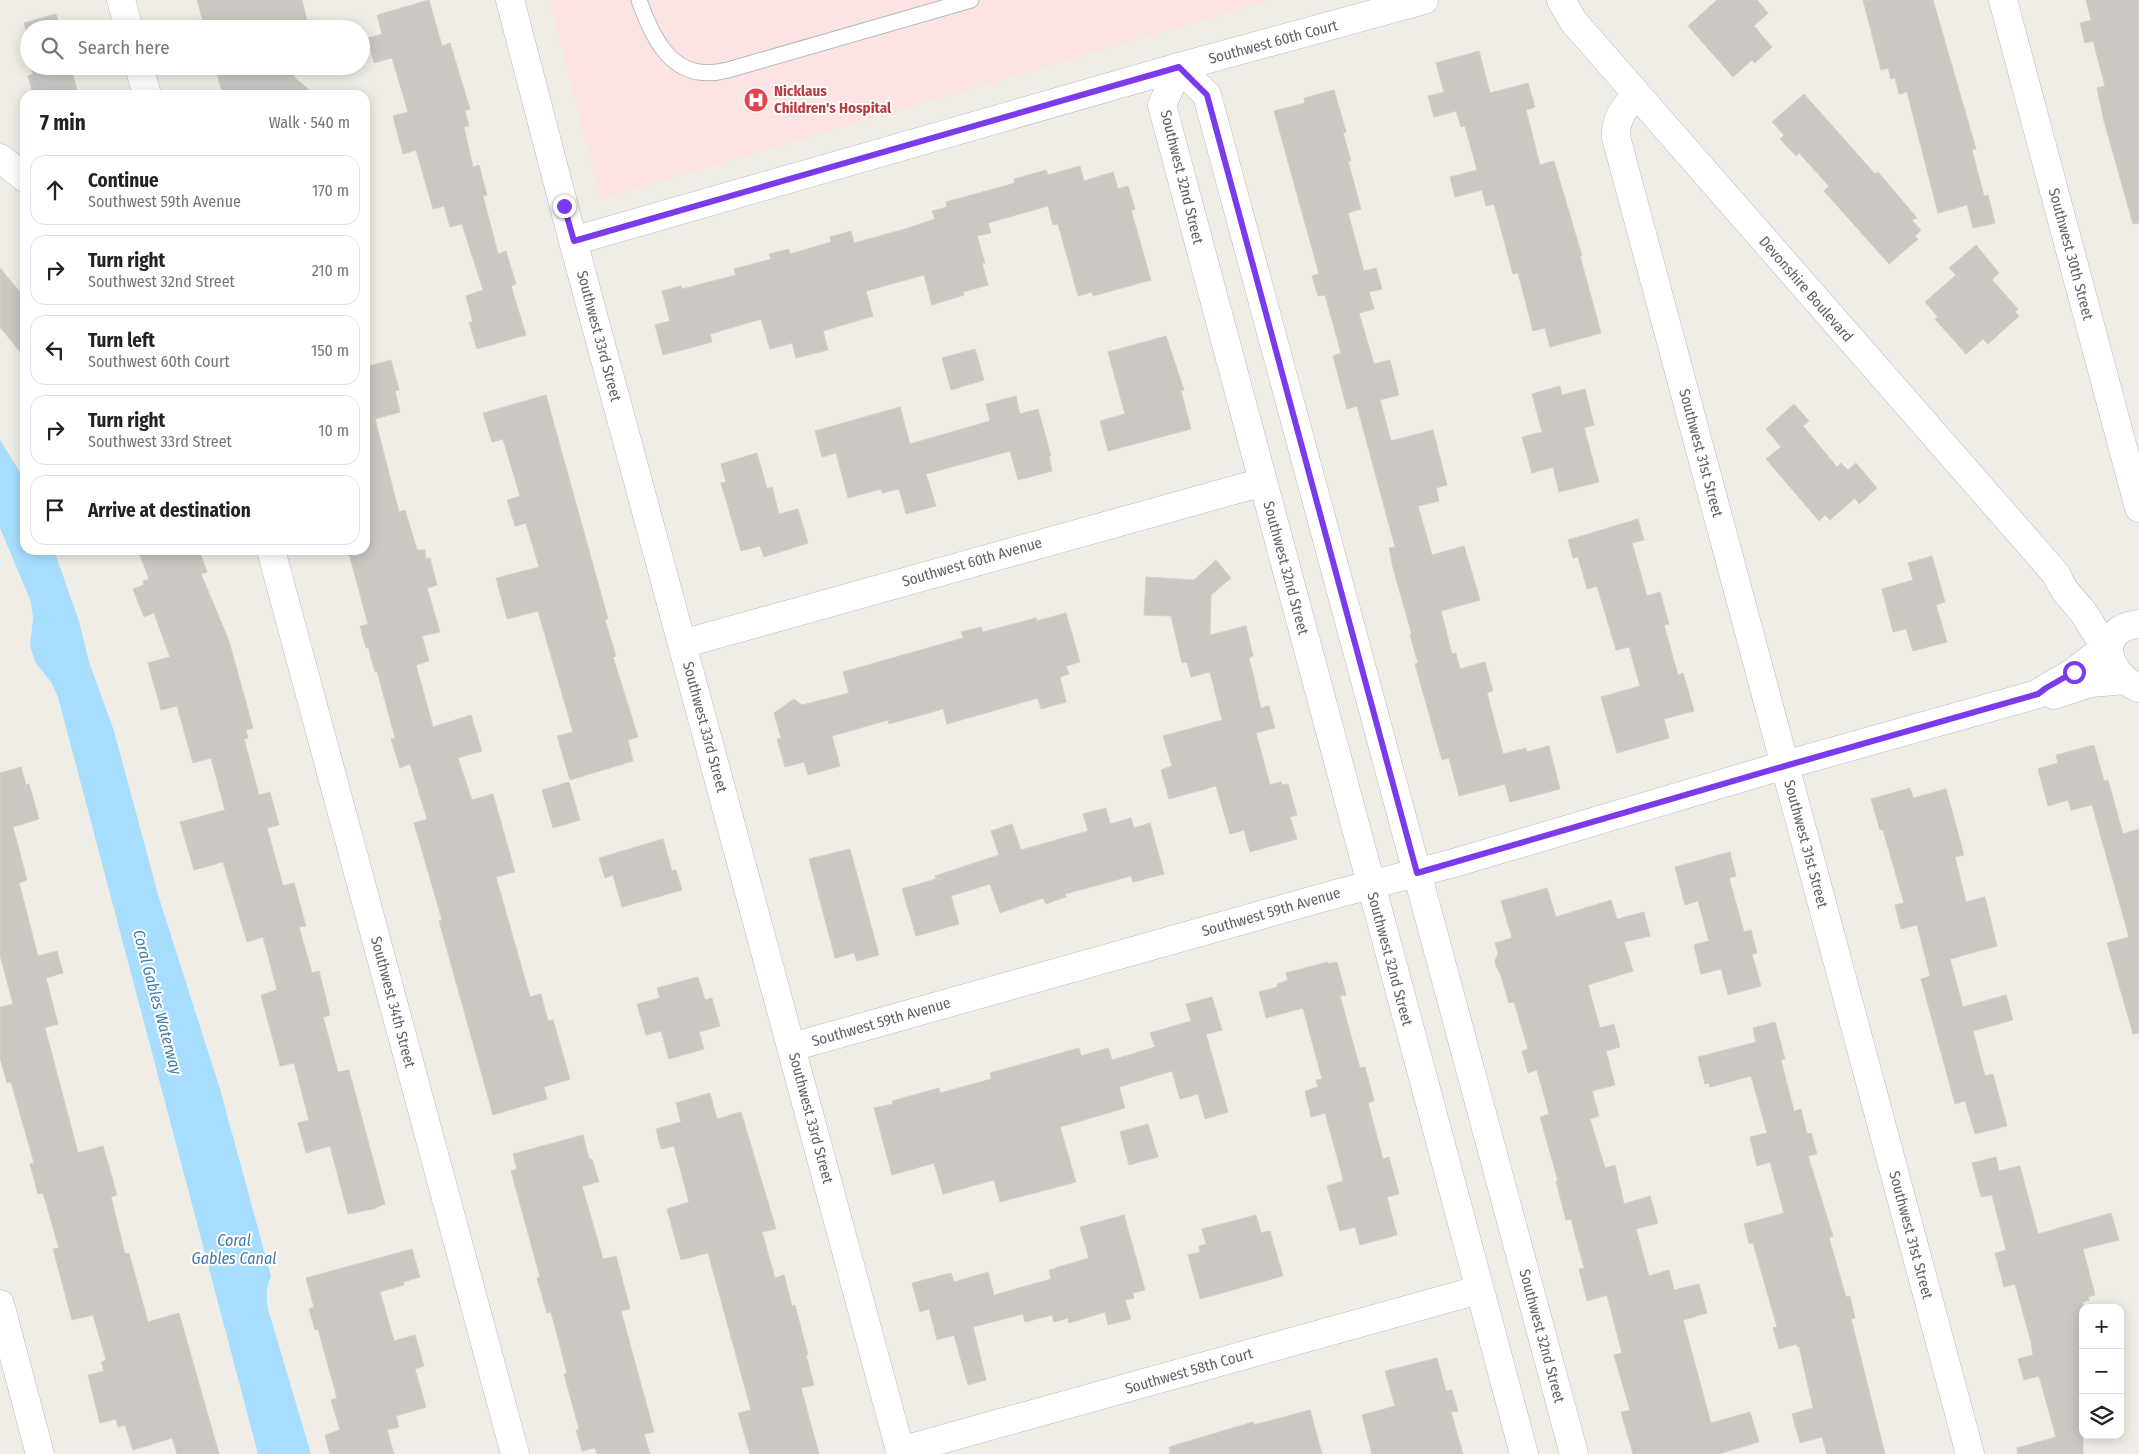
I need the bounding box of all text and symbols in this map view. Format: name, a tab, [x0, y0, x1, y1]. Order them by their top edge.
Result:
street label: Southwest 60th Court	[1207, 16, 1340, 68]
search box	[20, 20, 370, 75]
icon: search	[38, 34, 66, 62]
text: Search here	[78, 36, 170, 59]
place label: Nicklaus Children's Hospital	[774, 82, 892, 117]
hospital icon: Nicklaus Children's Hospital	[743, 87, 769, 113]
street label: Southwest 32nd Street	[1157, 108, 1207, 246]
text: 7 min	[40, 110, 86, 136]
text: Walk · 540 m	[269, 113, 350, 132]
text: Continue	[88, 169, 159, 192]
icon: ahead	[41, 176, 69, 204]
text: 170 m	[312, 181, 349, 200]
street label: Southwest 30th Street	[2045, 186, 2097, 322]
text: Southwest 59th Avenue	[88, 192, 241, 211]
route end	[553, 195, 576, 218]
street label: Devonshire Boulevard	[1755, 232, 1857, 346]
text: Turn right	[88, 249, 165, 272]
icon: right	[41, 256, 69, 284]
text: 210 m	[312, 261, 349, 280]
street label: Southwest 33rd Street	[573, 269, 625, 404]
text: Southwest 32nd Street	[88, 272, 235, 291]
text: Turn left	[88, 329, 155, 352]
icon: left	[41, 336, 69, 364]
text: 150 m	[311, 341, 349, 360]
text: Southwest 60th Court	[88, 352, 230, 371]
street label: Southwest 31st Street	[1675, 387, 1727, 519]
text: Turn right	[88, 409, 165, 432]
icon: right	[41, 416, 69, 444]
text: 10 m	[318, 421, 349, 440]
text: Southwest 33rd Street	[88, 432, 232, 451]
icon: arrive	[41, 496, 69, 524]
text: Arrive at destination	[88, 499, 251, 522]
street label: Southwest 32nd Street	[1259, 499, 1313, 637]
street label: Southwest 60th Avenue	[900, 533, 1044, 591]
street label: Southwest 33rd Street	[679, 660, 731, 795]
route start	[2063, 661, 2086, 684]
street label: Southwest 31st Street	[1780, 778, 1832, 910]
street label: Southwest 59th Avenue	[1200, 884, 1342, 940]
street label: Southwest 32nd Street	[1363, 890, 1417, 1028]
water label: Coral Gables Waterway	[129, 928, 186, 1078]
street label: Southwest 34th Street	[367, 934, 419, 1070]
street label: Southwest 59th Avenue	[810, 994, 952, 1050]
street label: Southwest 33rd Street	[785, 1051, 837, 1186]
street label: Southwest 31st Street	[1885, 1169, 1937, 1301]
water label: Coral Gables Canal	[192, 1231, 276, 1268]
street label: Southwest 32nd Street	[1515, 1267, 1569, 1405]
map controls	[2079, 1304, 2124, 1439]
button: +	[2079, 1304, 2124, 1349]
street label: Southwest 58th Court	[1123, 1344, 1255, 1398]
button: −	[2079, 1349, 2124, 1394]
button: layers	[2079, 1394, 2124, 1439]

